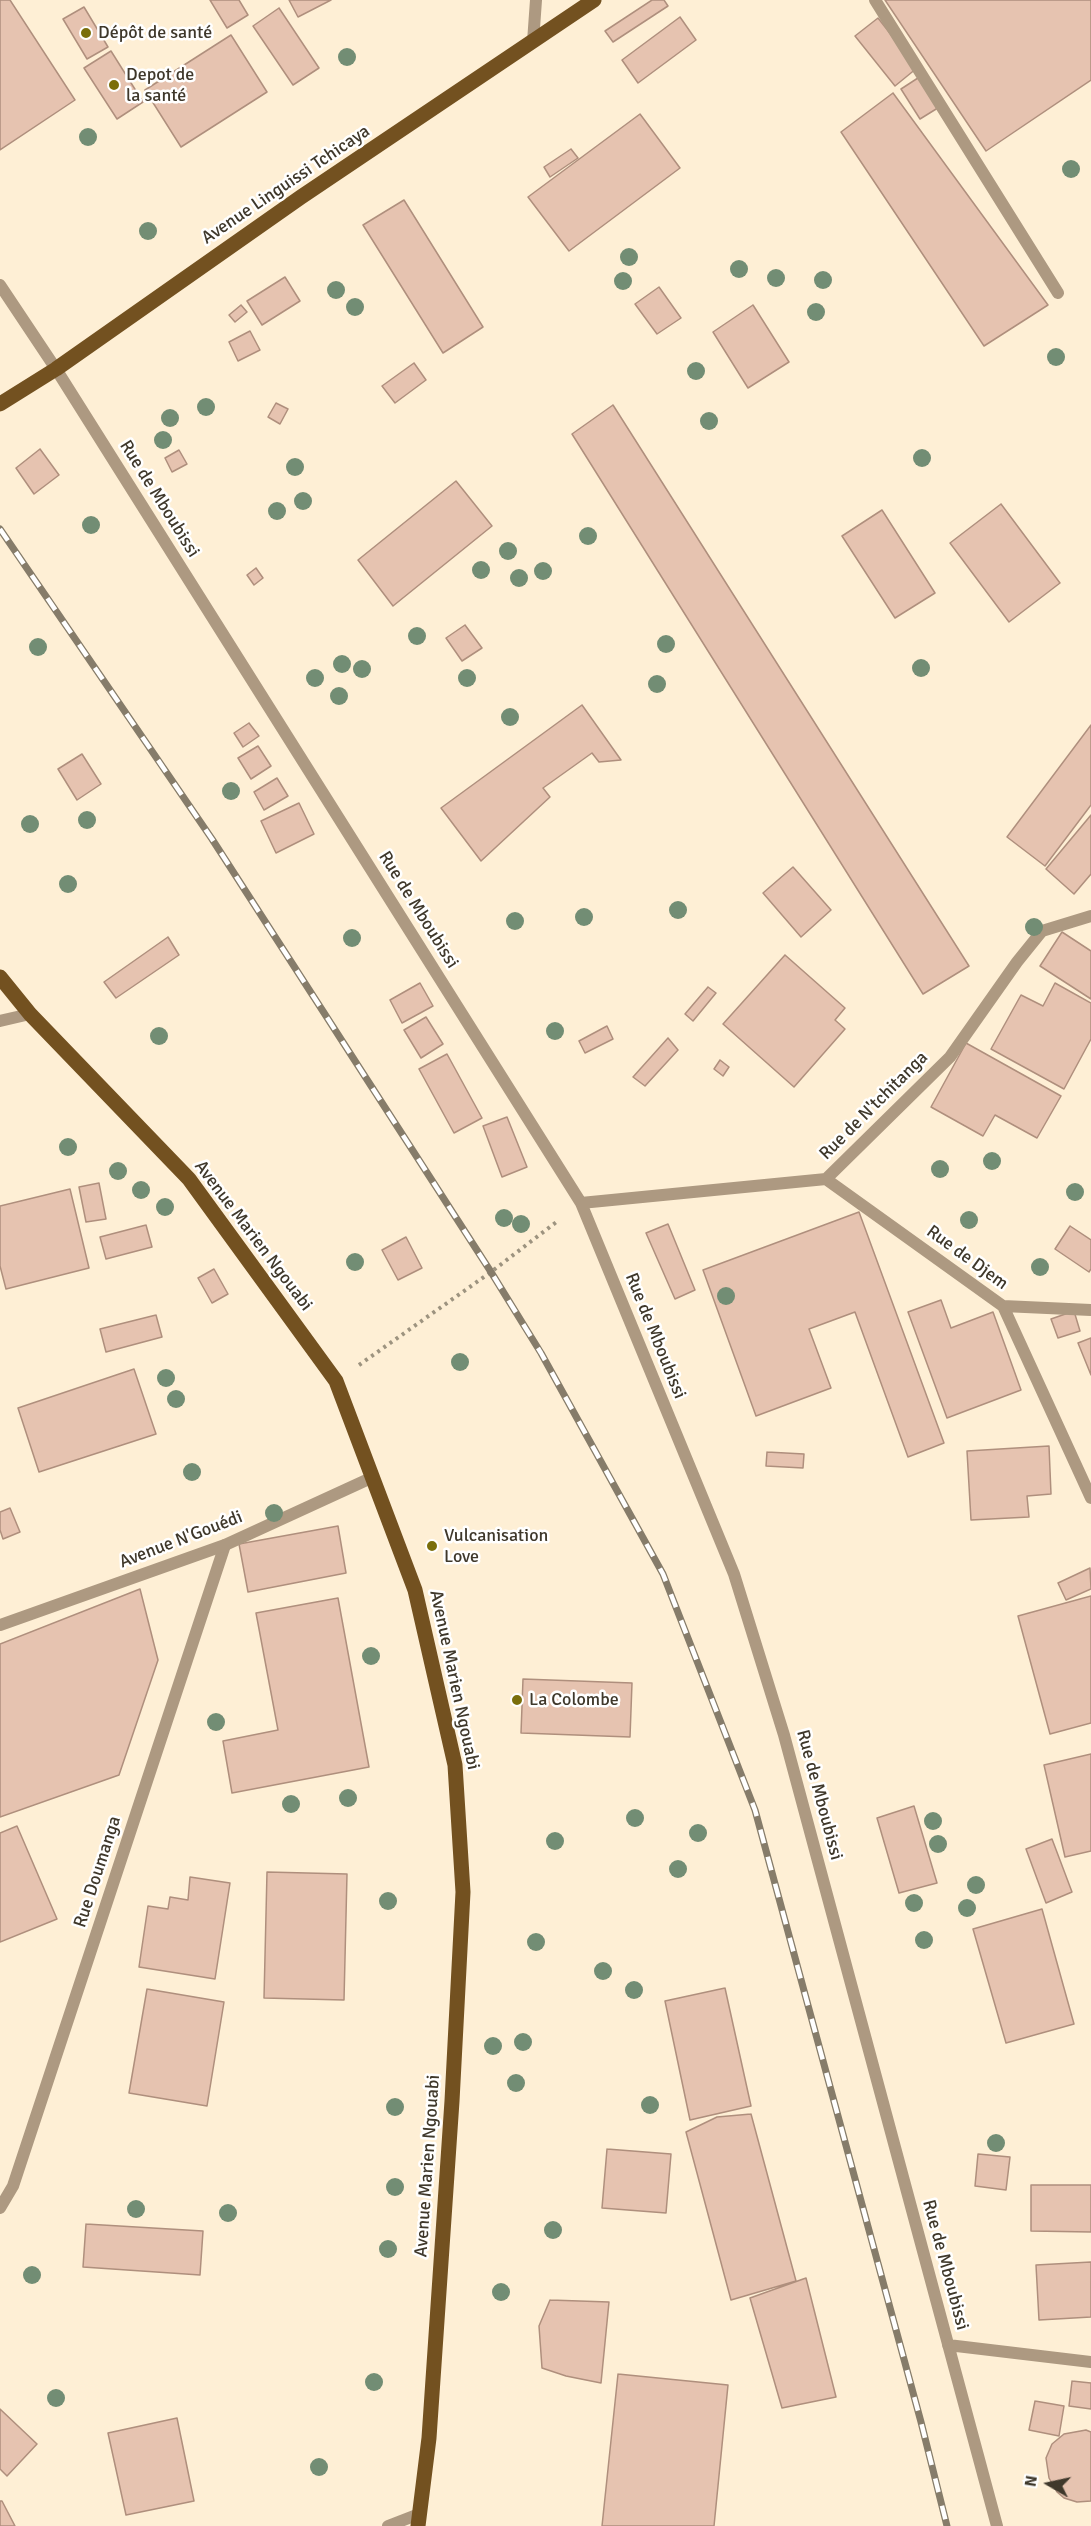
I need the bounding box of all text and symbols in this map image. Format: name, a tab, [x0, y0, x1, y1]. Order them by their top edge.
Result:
place label: Dépôt de santé	[98, 22, 212, 44]
marker: Dépôt de santé	[79, 26, 93, 40]
place label: Depot de la santé	[126, 64, 194, 106]
marker: Depot de la santé	[107, 78, 121, 92]
street label: Avenue Linguissi Tchicaya	[198, 121, 374, 249]
street label: Rue de Mboubissi	[114, 436, 204, 562]
street label: Rue de Mboubissi	[373, 847, 463, 973]
street label: Rue de N'tchitanga	[815, 1047, 933, 1165]
street label: Avenue Marien Ngouabi	[189, 1156, 317, 1316]
street label: Rue de Djem	[922, 1221, 1012, 1295]
street label: Rue de Mboubissi	[620, 1270, 690, 1402]
street label: Avenue N'Gouédi	[116, 1507, 246, 1573]
place label: Vulcanisation Love	[444, 1525, 548, 1568]
marker: Vulcanisation Love	[425, 1539, 439, 1553]
street label: Avenue Marien Ngouabi	[424, 1588, 484, 1772]
place label: La Colombe	[529, 1689, 619, 1711]
marker: La Colombe	[510, 1693, 524, 1707]
street label: Rue de Mboubissi	[791, 1728, 847, 1862]
street label: Rue Doumanga	[70, 1814, 126, 1930]
street label: Avenue Marien Ngouabi	[411, 2074, 445, 2258]
street label: Rue de Mboubissi	[917, 2198, 973, 2332]
north arrow	[1019, 2454, 1079, 2514]
text: N	[1020, 2474, 1042, 2488]

